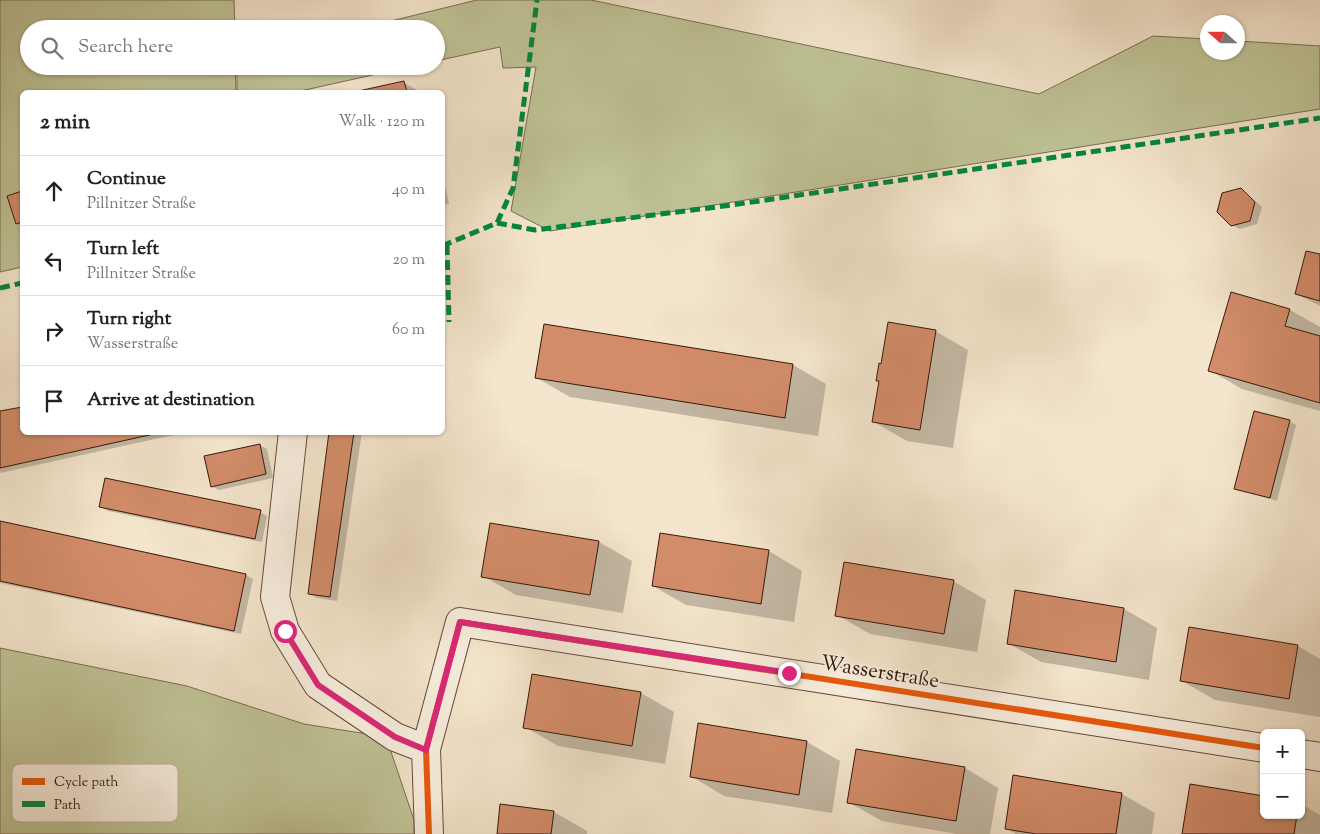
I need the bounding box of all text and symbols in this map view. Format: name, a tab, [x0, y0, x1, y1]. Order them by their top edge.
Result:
north arrow	[1200, 15, 1245, 60]
search box	[20, 20, 445, 75]
icon: search	[38, 34, 66, 62]
text: Search here	[78, 34, 173, 61]
text: 2 min	[40, 108, 90, 138]
text: Walk · 120 m	[339, 111, 425, 134]
text: Continue	[87, 166, 166, 193]
icon: ahead	[40, 177, 68, 205]
text: 40 m	[392, 179, 425, 202]
text: Pillnitzer Straße	[87, 193, 196, 216]
text: Turn left	[87, 236, 159, 263]
icon: left	[40, 247, 68, 275]
text: 20 m	[392, 249, 425, 272]
text: Pillnitzer Straße	[87, 263, 196, 286]
text: Turn right	[87, 306, 171, 333]
icon: right	[40, 317, 68, 345]
text: 60 m	[392, 319, 425, 342]
text: Wasserstraße	[87, 333, 178, 356]
icon: arrive	[40, 387, 68, 415]
text: Arrive at destination	[87, 387, 255, 414]
route start	[274, 620, 297, 643]
street label: Wasserstraße	[818, 649, 941, 697]
route end	[778, 662, 801, 685]
map controls	[1260, 729, 1305, 819]
button: +	[1260, 729, 1305, 774]
legend	[12, 764, 178, 822]
text: Cycle path	[54, 773, 118, 793]
button: −	[1260, 774, 1305, 819]
text: Path	[54, 796, 81, 816]

